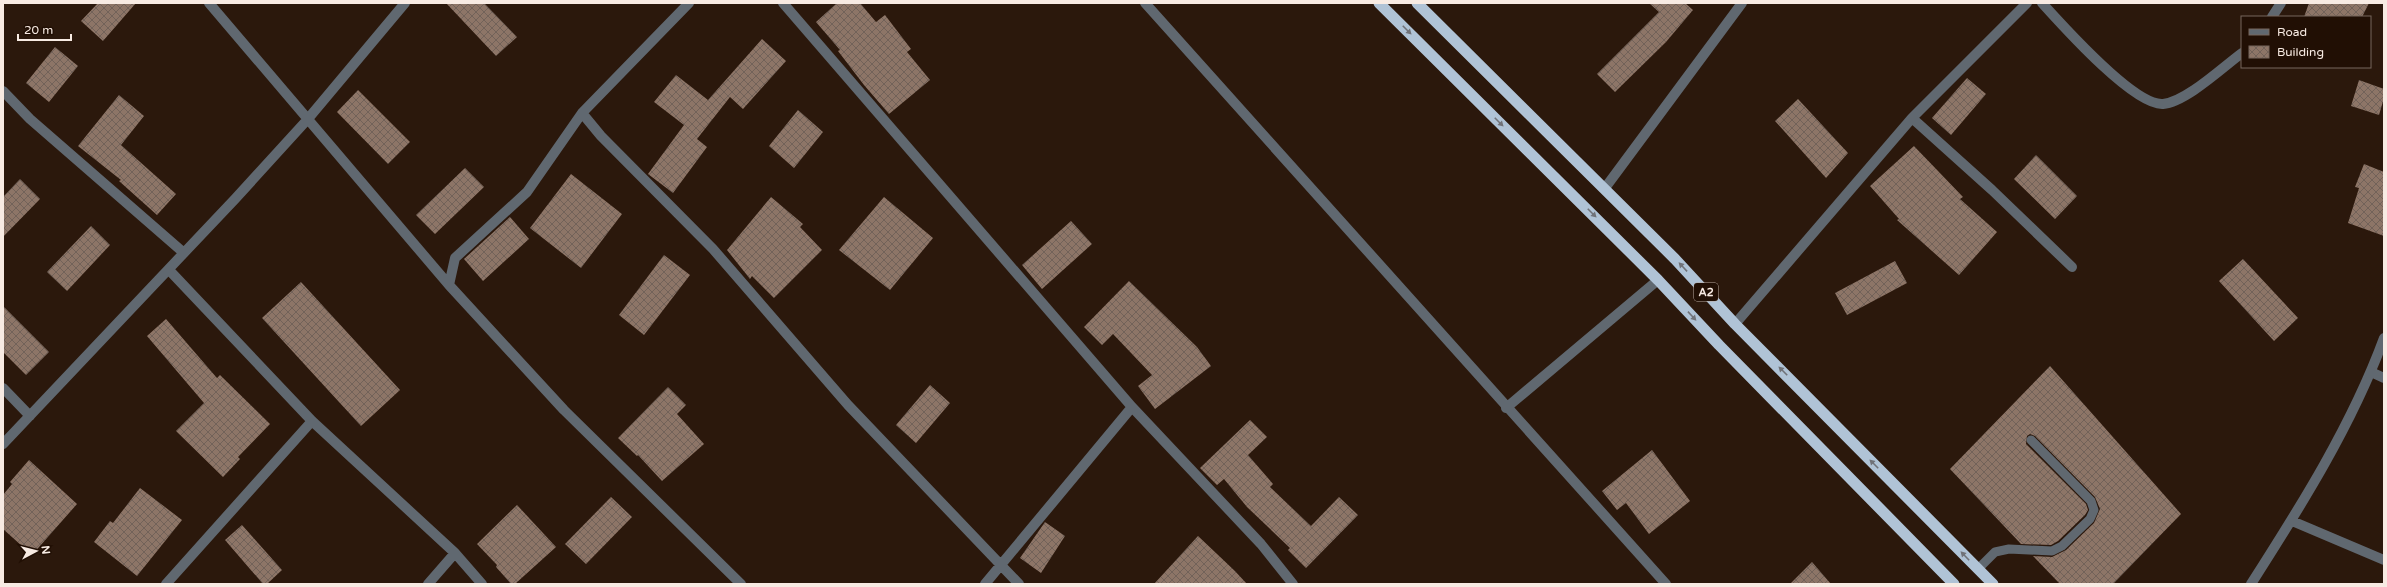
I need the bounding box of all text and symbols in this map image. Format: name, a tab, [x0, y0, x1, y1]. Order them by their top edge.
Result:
scale bar	[18, 16, 71, 42]
legend	[2241, 16, 2371, 68]
text: 20 m	[24, 23, 53, 37]
one-way arrow	[1402, 25, 1412, 35]
text: Road	[2277, 25, 2307, 39]
text: Building	[2277, 45, 2324, 59]
one-way arrow	[1494, 117, 1504, 127]
one-way arrow	[1587, 208, 1597, 218]
one-way arrow	[1678, 262, 1688, 272]
road number: A2	[1694, 283, 1718, 301]
one-way arrow	[1687, 311, 1697, 321]
one-way arrow	[1778, 366, 1787, 376]
one-way arrow	[1869, 459, 1879, 469]
north arrow	[16, 531, 56, 571]
text: N	[38, 545, 52, 555]
one-way arrow	[1960, 551, 1970, 561]

